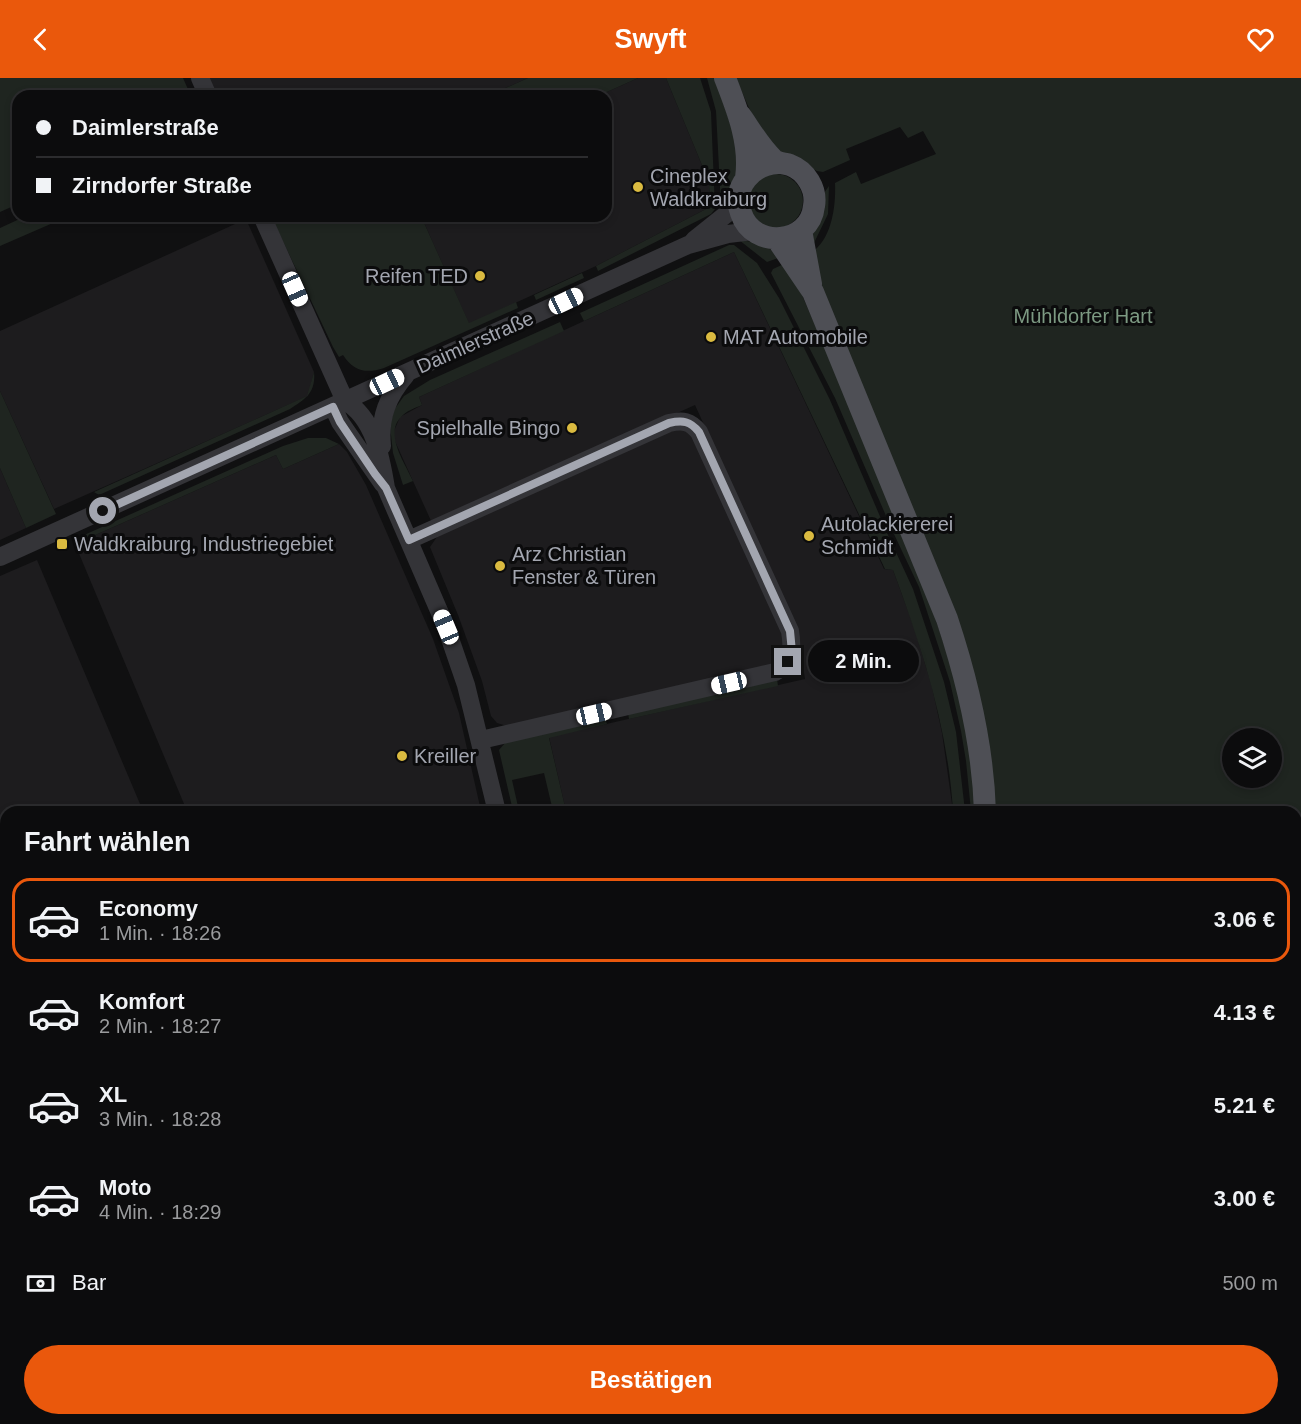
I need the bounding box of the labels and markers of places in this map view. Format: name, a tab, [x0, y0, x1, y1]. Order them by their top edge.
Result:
place label: Cineplex Waldkraiburg	[650, 165, 767, 210]
marker: Cineplex Waldkraiburg	[631, 180, 645, 194]
place label: Reifen TED	[365, 265, 468, 287]
marker: Reifen TED	[473, 269, 487, 283]
place label: MAT Automobile	[723, 326, 868, 348]
marker: MAT Automobile	[704, 330, 718, 344]
place label: Spielhalle Bingo	[417, 417, 560, 439]
marker: Spielhalle Bingo	[565, 421, 579, 435]
place label: Autolackiererei Schmidt	[821, 513, 953, 558]
marker: Autolackiererei Schmidt	[802, 529, 816, 543]
place label: Waldkraiburg, Industriegebiet	[74, 533, 334, 555]
marker: Waldkraiburg, Industriegebiet	[55, 537, 69, 551]
place label: Arz Christian Fenster & Türen	[512, 543, 656, 588]
marker: Arz Christian Fenster & Türen	[493, 559, 507, 573]
place label: Kreiller	[414, 745, 477, 767]
marker: Kreiller	[395, 749, 409, 763]

